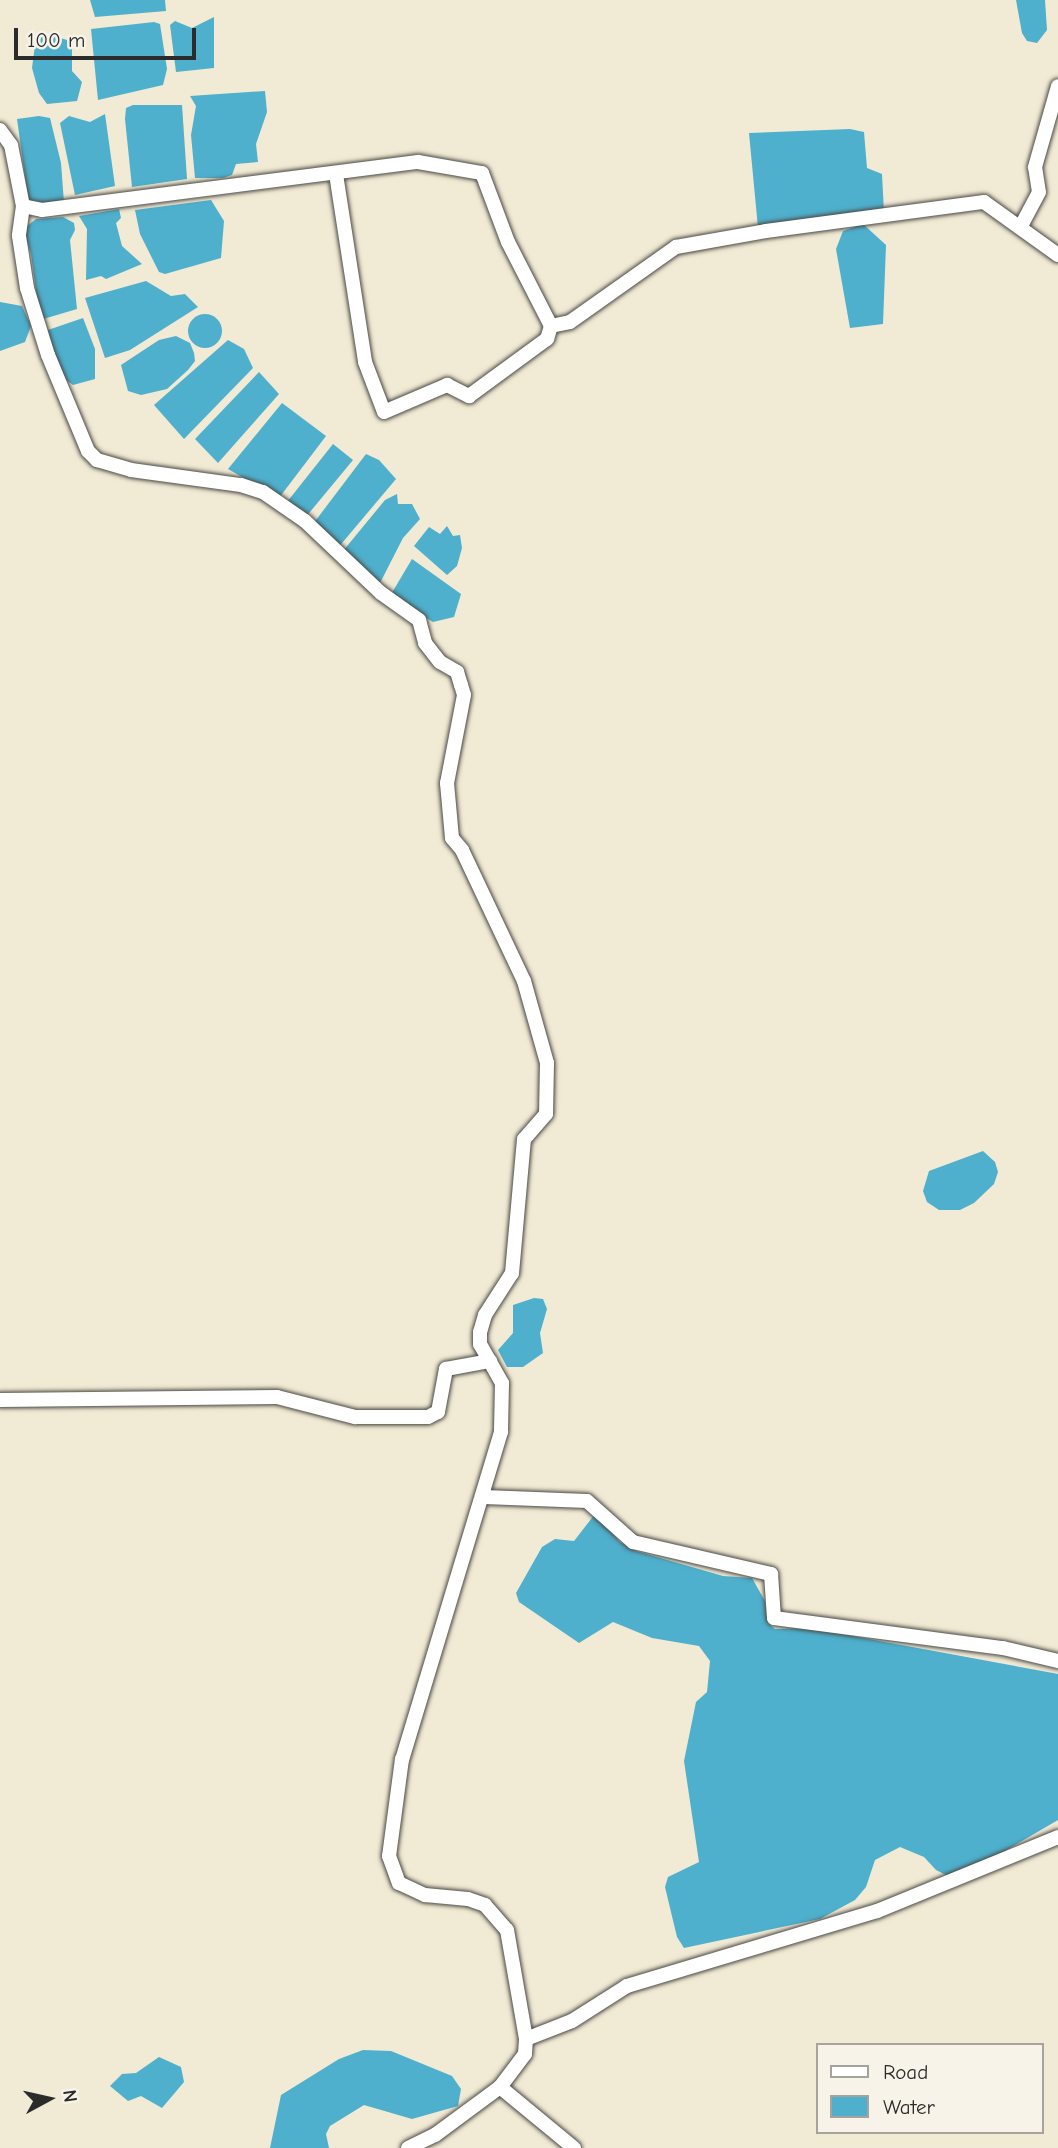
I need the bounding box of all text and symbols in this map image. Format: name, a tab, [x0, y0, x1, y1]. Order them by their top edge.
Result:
scale bar	[18, 14, 200, 58]
text: 100 m	[27, 28, 85, 52]
legend	[816, 2043, 1044, 2134]
text: Road	[883, 2060, 928, 2084]
north arrow	[14, 2064, 84, 2134]
text: N	[58, 2088, 82, 2104]
text: Water	[883, 2095, 935, 2119]

